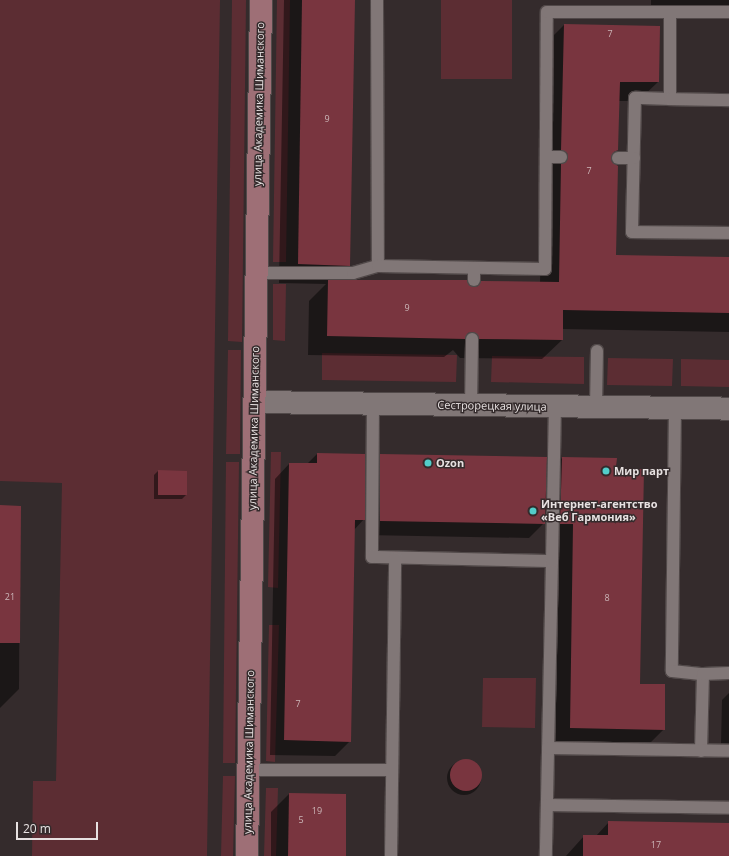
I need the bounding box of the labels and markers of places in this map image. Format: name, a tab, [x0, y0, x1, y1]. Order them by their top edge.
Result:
place label: Ozon	[436, 456, 464, 470]
marker: Ozon	[423, 458, 433, 468]
place label: Мир парт	[614, 464, 669, 478]
marker: Мир парт	[601, 466, 611, 476]
place label: Интернет-агентство «Веб Гармония»	[541, 498, 658, 524]
marker: Интернет-агентство «Веб Гармония»	[528, 506, 538, 516]

